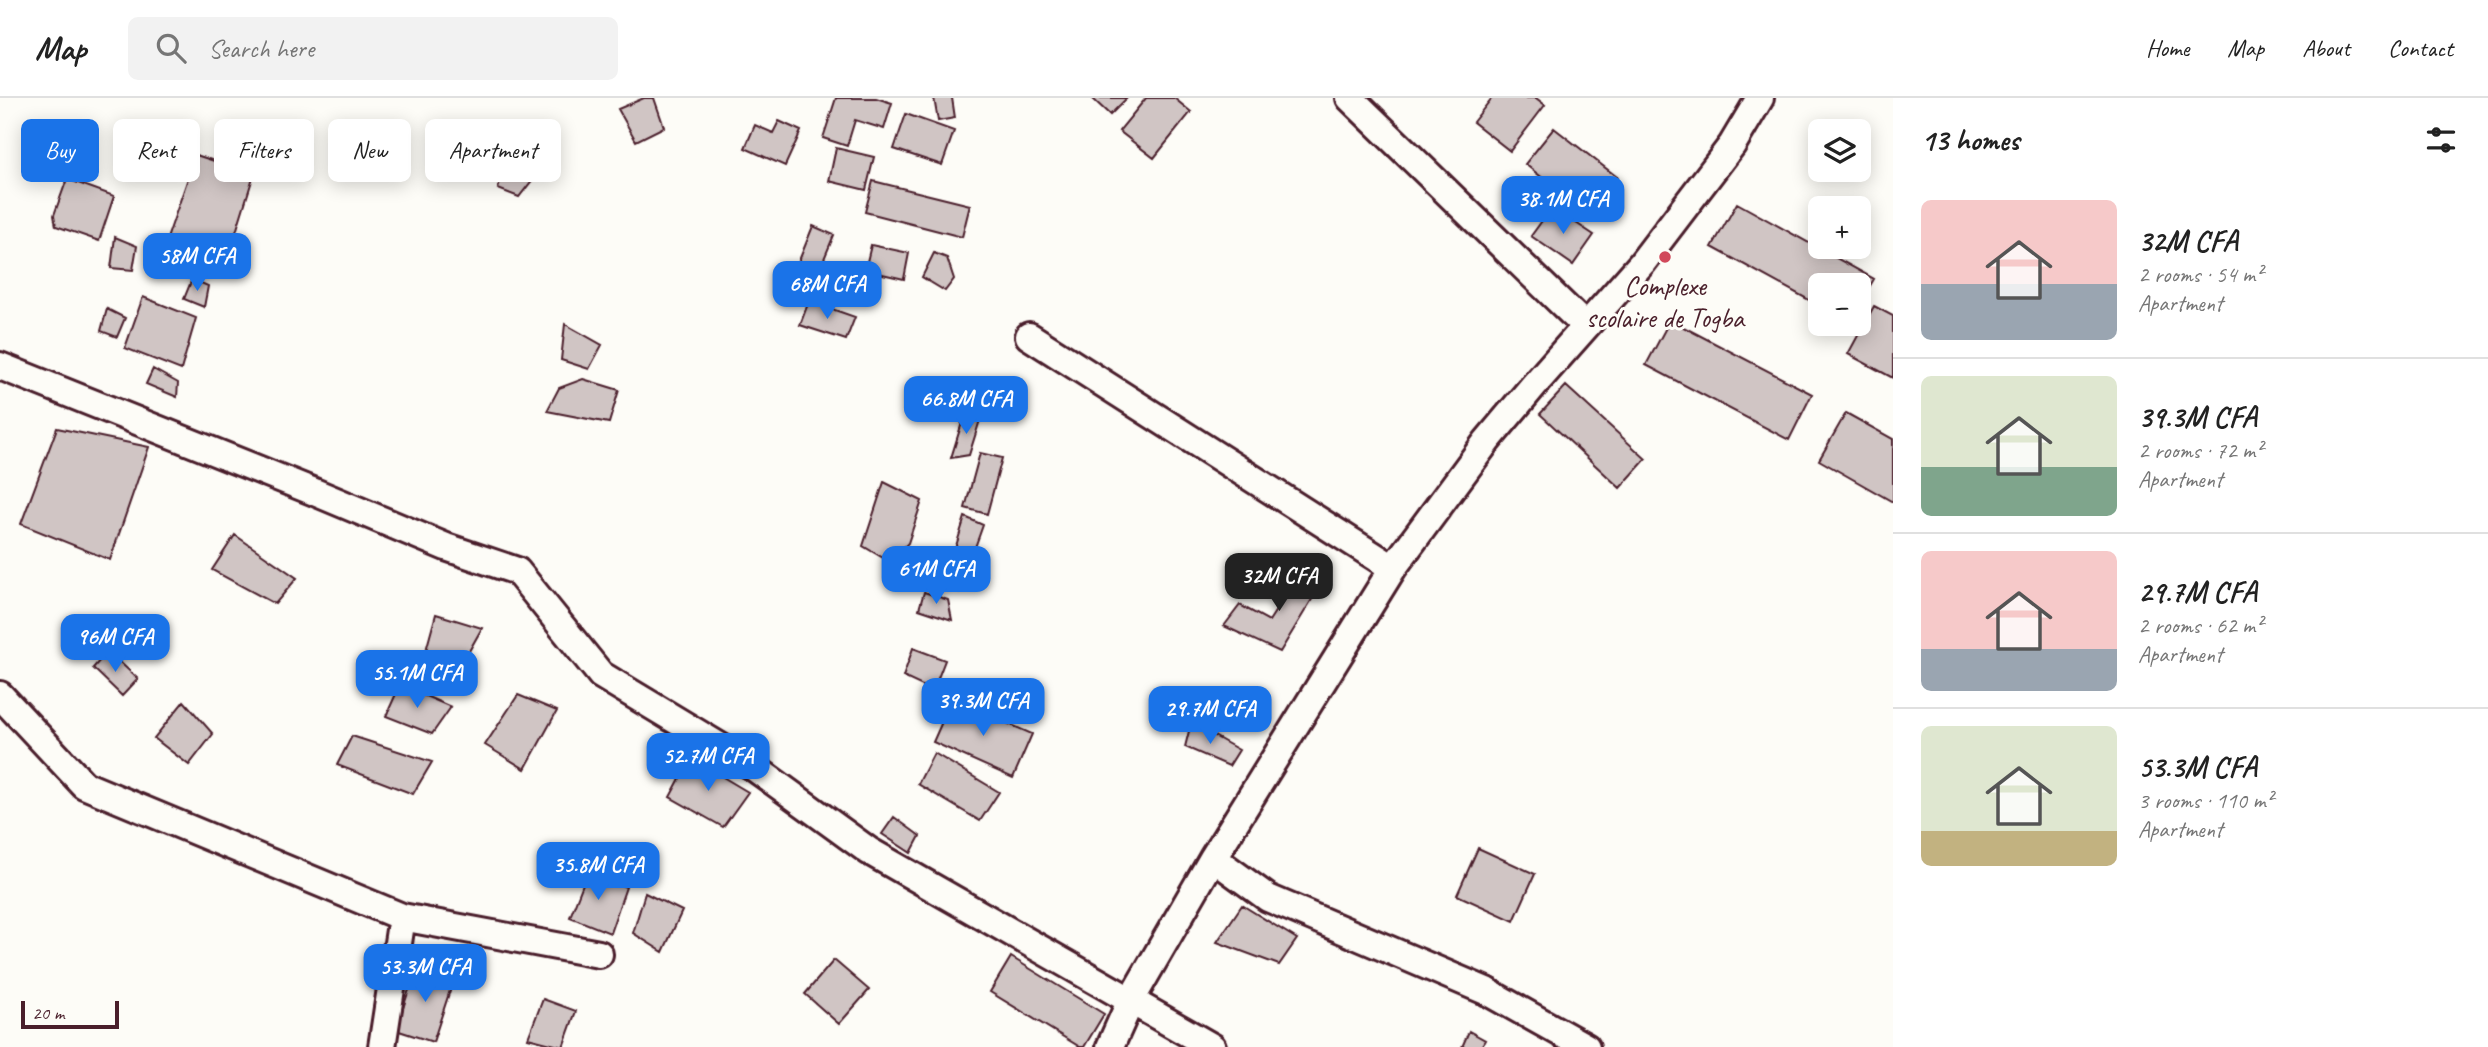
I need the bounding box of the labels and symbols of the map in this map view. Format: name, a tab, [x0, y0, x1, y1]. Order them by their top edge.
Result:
pin: 38.1M CFA	[1483, 176, 1643, 236]
pin: 58M CFA	[132, 234, 262, 293]
marker: Complexe scolaire de Togba	[1657, 249, 1673, 265]
pin: 68M CFA	[762, 262, 892, 321]
place label: Complexe scolaire de Togba	[1586, 268, 1746, 335]
pin: 66.8M CFA	[886, 376, 1046, 436]
pin: 61M CFA	[871, 546, 1001, 606]
pin: 32M CFA	[1214, 554, 1344, 613]
pin: 96M CFA	[50, 614, 180, 674]
pin: 55.1M CFA	[337, 650, 497, 710]
pin: 39.3M CFA	[903, 678, 1063, 738]
pin: 29.7M CFA	[1130, 686, 1290, 746]
pin: 52.7M CFA	[628, 734, 788, 793]
pin: 35.8M CFA	[518, 842, 678, 902]
pin: 53.3M CFA	[345, 944, 505, 1004]
scale bar	[21, 998, 119, 1030]

